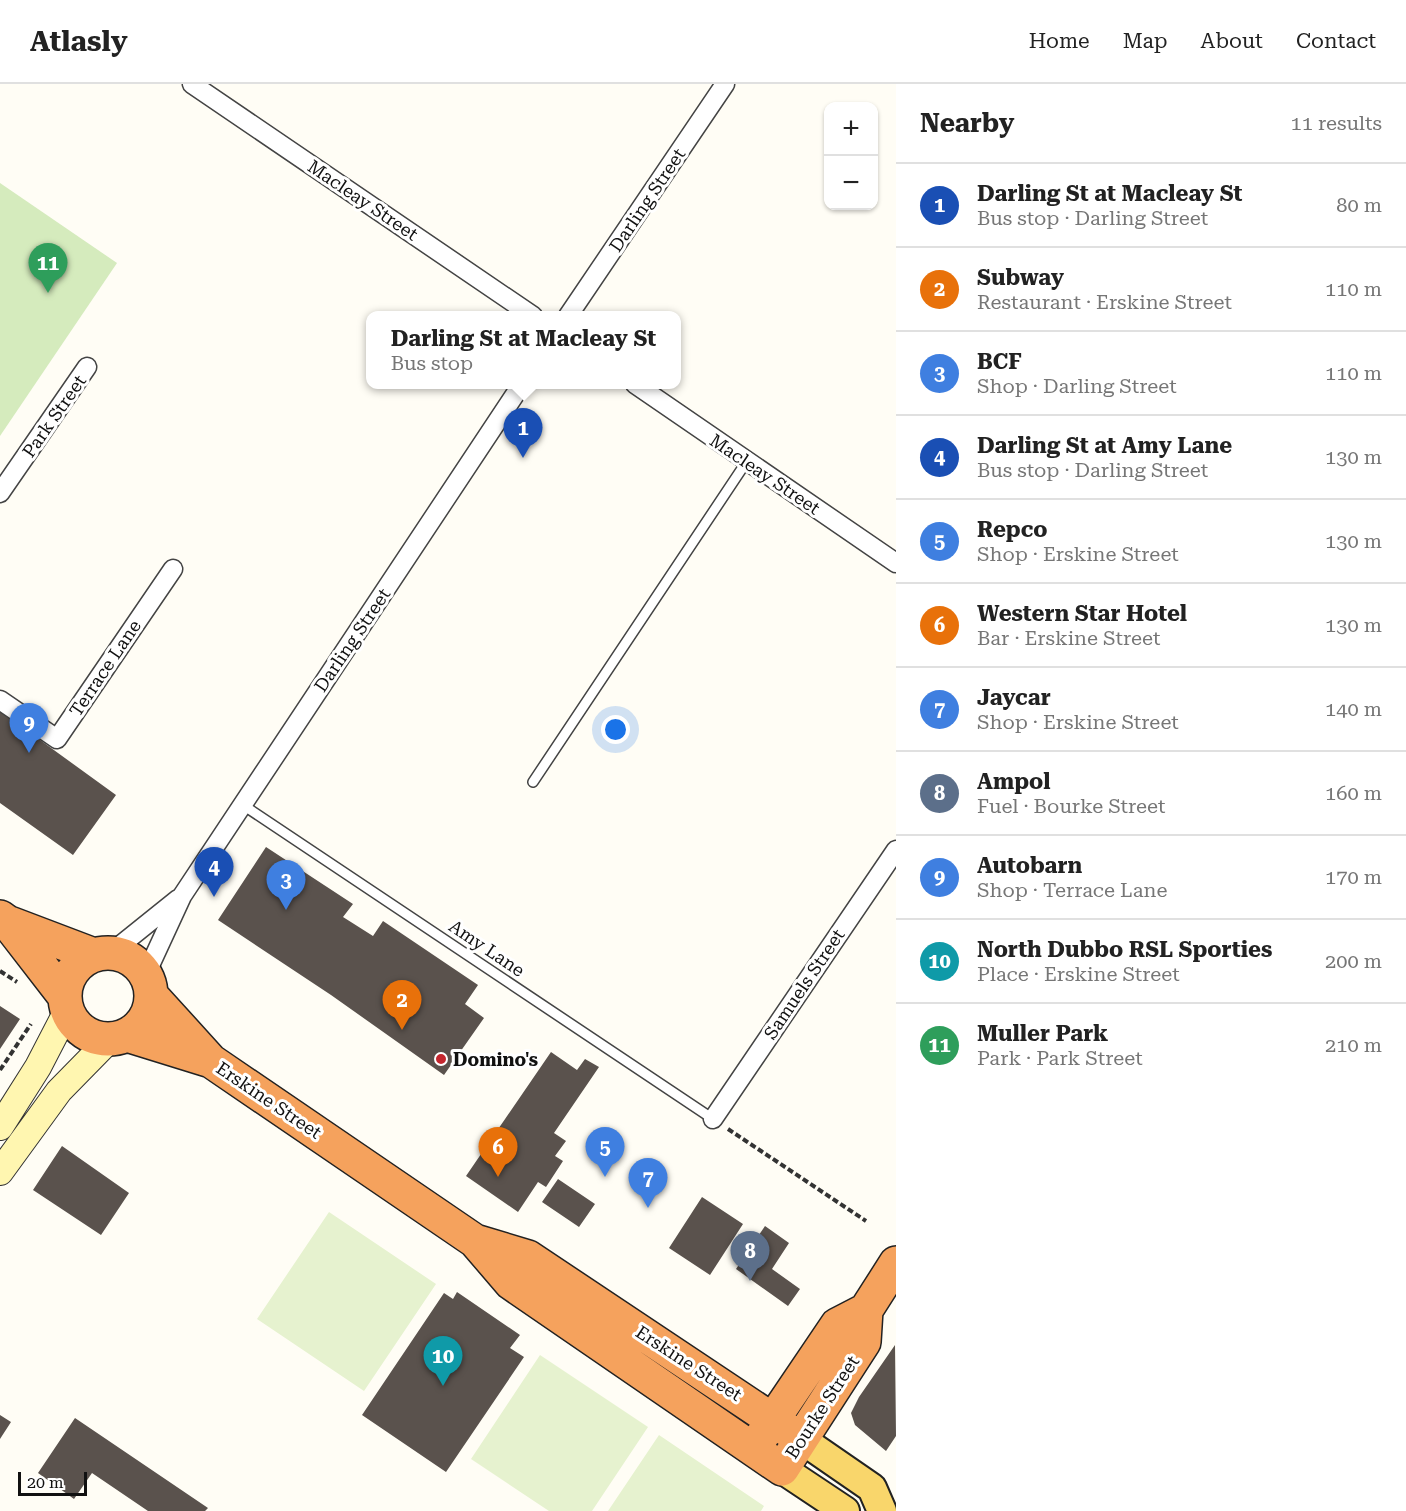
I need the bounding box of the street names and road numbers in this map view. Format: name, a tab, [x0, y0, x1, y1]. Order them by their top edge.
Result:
street label: Darling Street	[605, 144, 690, 256]
street label: Macleay Street	[304, 155, 422, 245]
street label: Park Street	[18, 370, 90, 461]
street label: Macleay Street	[706, 429, 824, 519]
street label: Darling Street	[310, 584, 395, 696]
street label: Terrace Lane	[65, 616, 145, 720]
street label: Amy Lane	[445, 915, 529, 981]
street label: Samuels Street	[759, 925, 849, 1043]
street label: Erskine Street	[212, 1057, 326, 1143]
street label: Erskine Street	[632, 1321, 746, 1405]
street label: Bourke Street	[781, 1351, 863, 1463]

